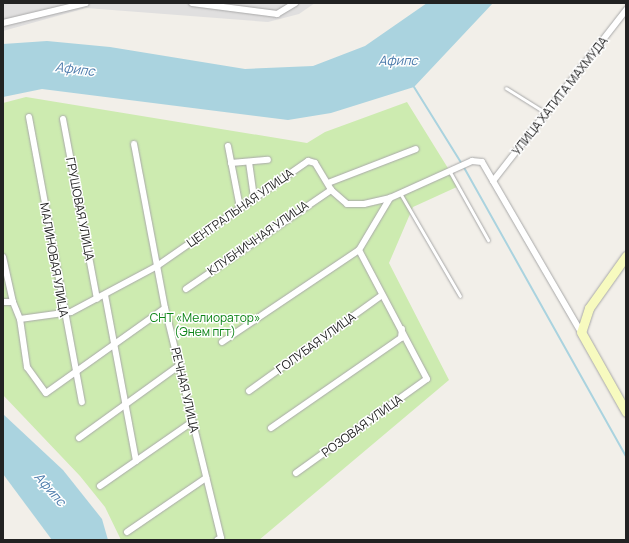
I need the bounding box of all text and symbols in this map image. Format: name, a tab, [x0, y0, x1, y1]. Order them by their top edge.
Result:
street label: УЛИЦА ХАТИТА МАХМУДА	[509, 34, 611, 158]
water label: Афипс	[378, 52, 418, 68]
water label: Афипс	[54, 59, 96, 79]
street label: ГРУШОВАЯ УЛИЦА	[63, 156, 97, 262]
street label: ЦЕНТРАЛЬНАЯ УЛИЦА	[184, 166, 296, 250]
street label: КЛУБНИЧНАЯ УЛИЦА	[205, 198, 311, 278]
street label: МАЛИНОВАЯ УЛИЦА	[37, 202, 71, 318]
street label: ГОЛУБАЯ УЛИЦА	[273, 309, 359, 377]
park label: СНТ «Мелиоратор» (Энем пгт)	[149, 311, 261, 339]
street label: РЕЧНАЯ УЛИЦА	[168, 346, 202, 434]
street label: РОЗОВАЯ УЛИЦА	[319, 392, 405, 460]
water label: Афипс	[31, 469, 69, 509]

